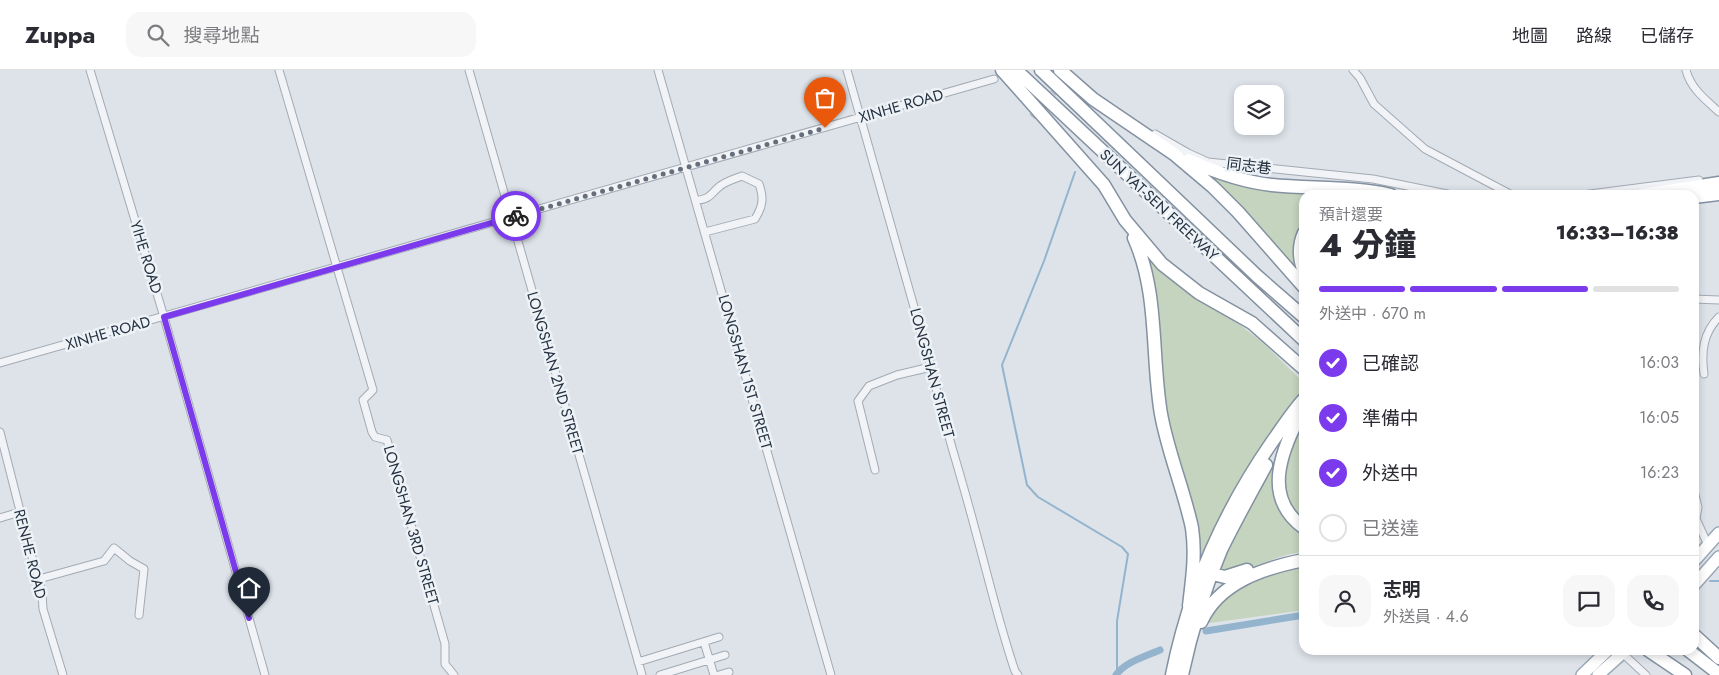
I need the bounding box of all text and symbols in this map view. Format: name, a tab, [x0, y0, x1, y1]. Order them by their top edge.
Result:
search box	[126, 12, 476, 57]
text: Zuppa	[25, 17, 96, 52]
icon: search	[144, 21, 172, 49]
text: 搜尋地點	[184, 22, 260, 49]
text: 地圖	[1512, 23, 1548, 49]
text: 路線	[1576, 23, 1612, 49]
text: 已儲存	[1640, 23, 1694, 49]
pin	[804, 77, 846, 128]
street label: XINHE ROAD	[856, 83, 946, 129]
icon: bag	[811, 84, 839, 112]
map controls	[1234, 85, 1284, 135]
button: layers	[1234, 85, 1284, 135]
street label: SUN YAT-SEN FREEWAY	[1095, 144, 1224, 266]
street label: 同志巷	[1225, 152, 1273, 180]
courier	[491, 191, 541, 241]
icon: bike	[502, 202, 530, 230]
text: 預計還要	[1319, 203, 1383, 226]
street label: YIHE ROAD	[124, 218, 168, 296]
text: 16:33–16:38	[1556, 219, 1679, 246]
text: 4 分鐘	[1319, 222, 1416, 268]
street label: LONGSHAN 2ND STREET	[521, 289, 589, 457]
street label: LONGSHAN 1ST STREET	[712, 292, 778, 452]
text: 外送中 · 670 m	[1319, 302, 1426, 325]
street label: LONGSHAN STREET	[904, 306, 960, 440]
street label: XINHE ROAD	[63, 310, 153, 356]
icon: check	[1319, 349, 1347, 377]
text: 已確認	[1362, 350, 1419, 377]
text: 16:03	[1639, 351, 1679, 374]
icon: check	[1319, 404, 1347, 432]
text: 準備中	[1362, 405, 1419, 432]
text: 16:05	[1639, 406, 1679, 429]
street label: LONGSHAN 3RD STREET	[378, 443, 444, 607]
icon: check	[1319, 459, 1347, 487]
text: 外送中	[1362, 460, 1419, 487]
text: 16:23	[1640, 461, 1679, 484]
street label: RENHE ROAD	[8, 507, 52, 601]
text: 已送達	[1362, 515, 1419, 542]
pin	[228, 567, 270, 618]
icon: home	[235, 574, 263, 602]
button: person	[1319, 575, 1371, 627]
button: chat	[1563, 575, 1615, 627]
button: phone	[1627, 575, 1679, 627]
text: 志明	[1383, 576, 1421, 603]
text: 外送員 · 4.6	[1383, 605, 1469, 628]

